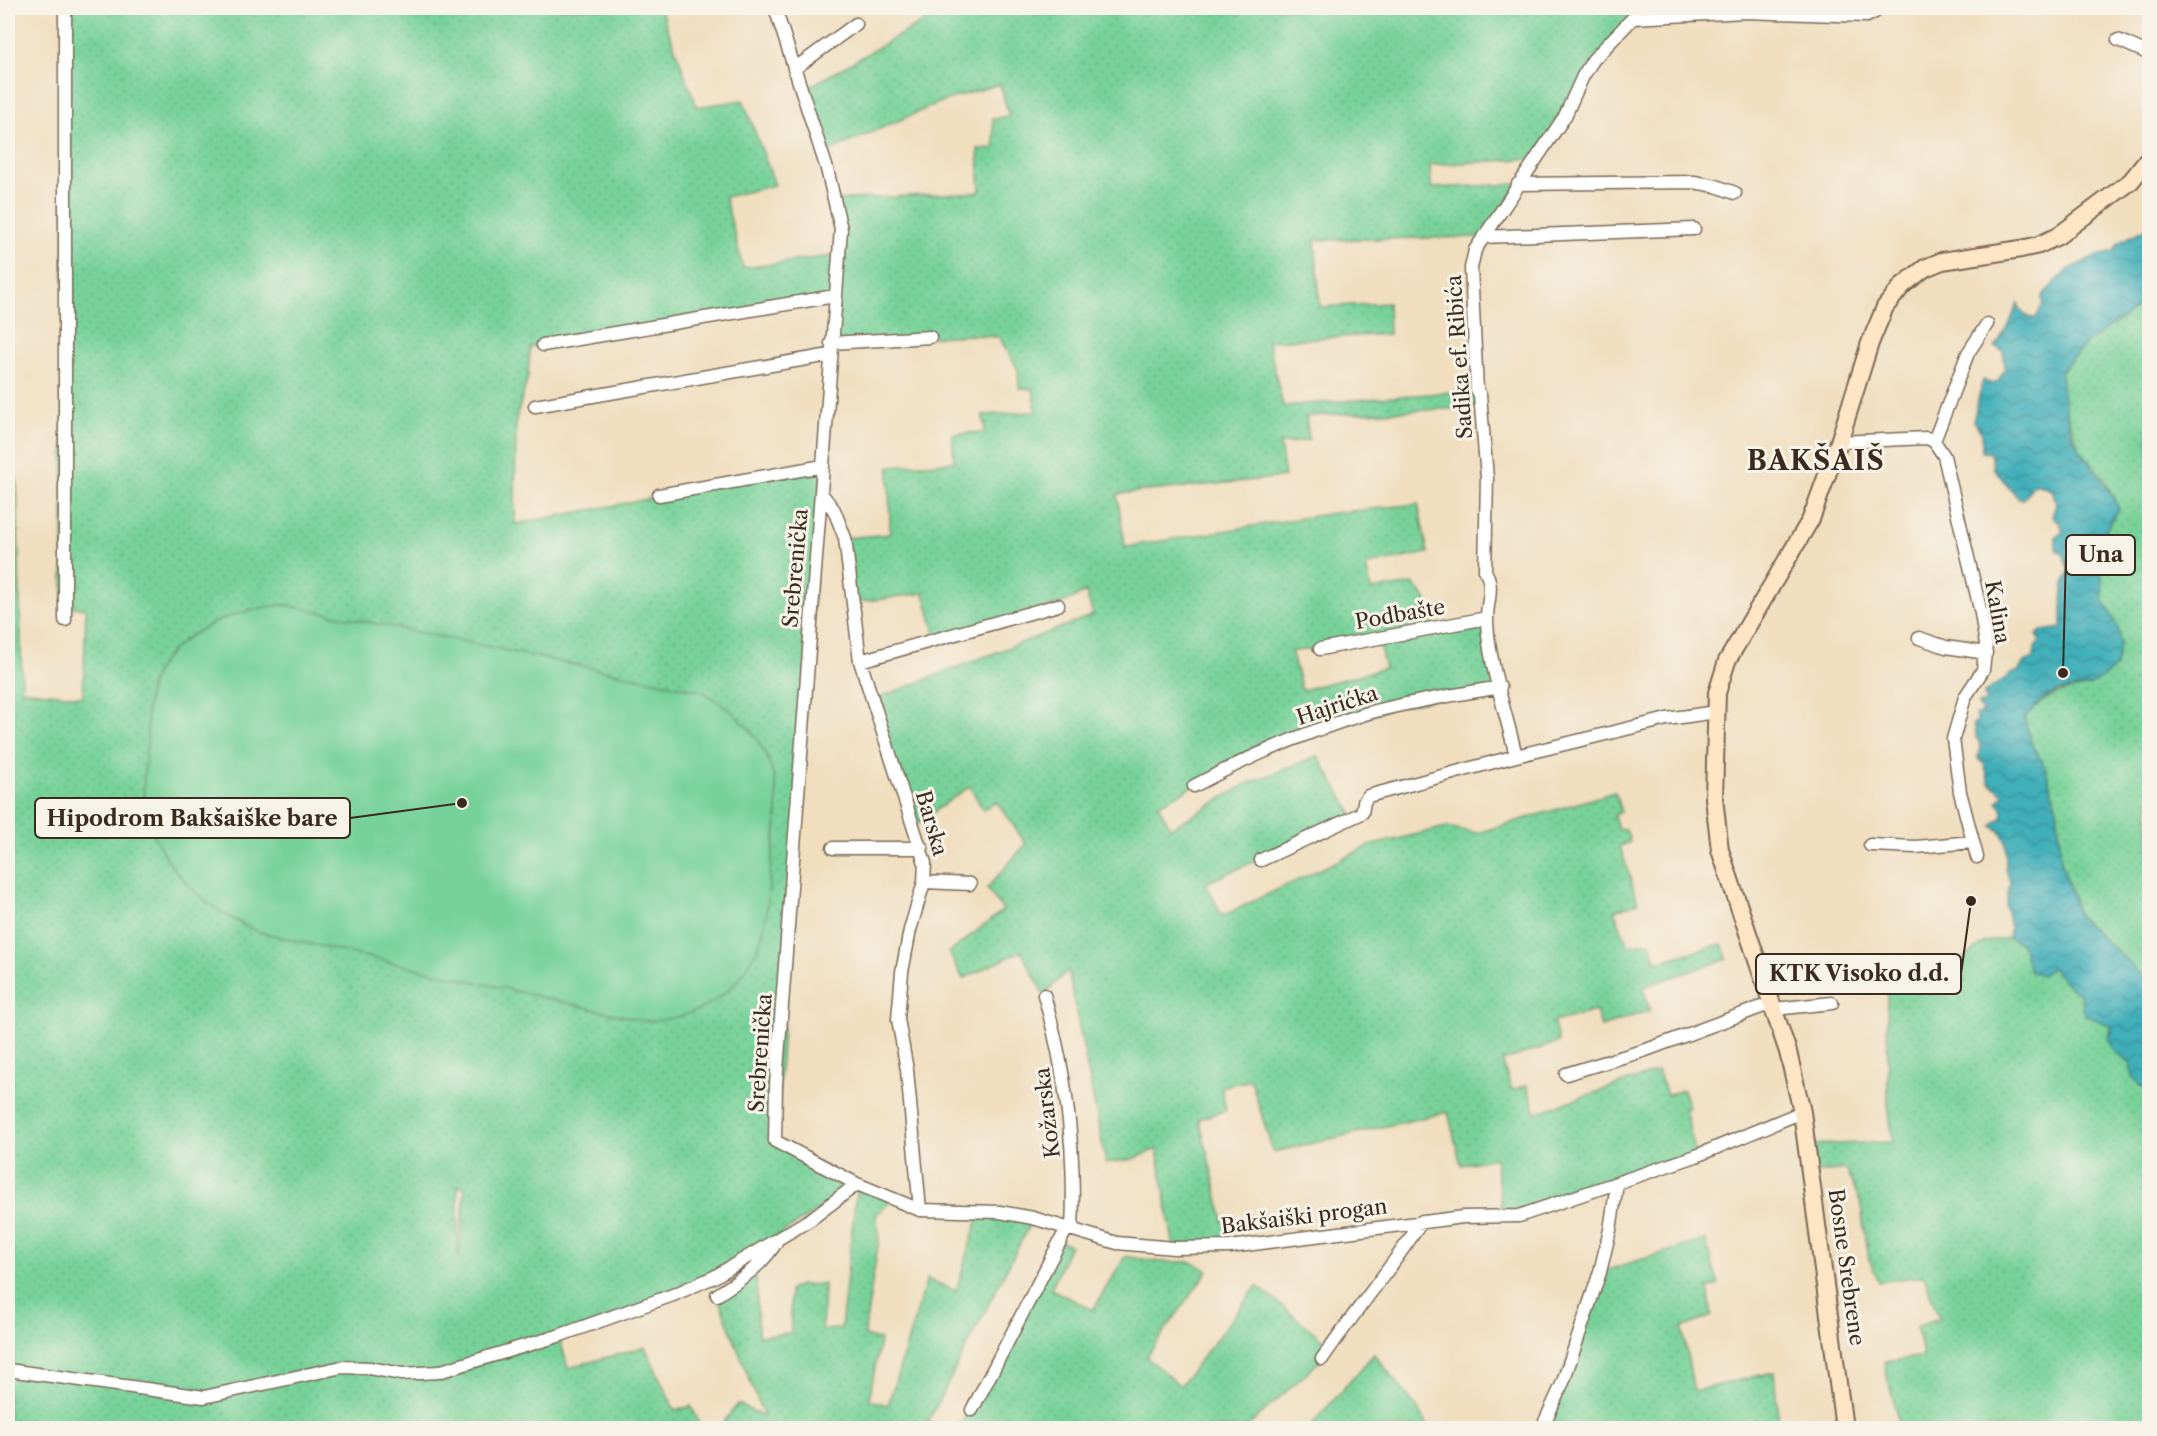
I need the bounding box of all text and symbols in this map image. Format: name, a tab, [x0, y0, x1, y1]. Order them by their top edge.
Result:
street label: Sadika ef. Ribića	[1441, 273, 1477, 440]
district label: BAKŠAIŠ	[1747, 442, 1885, 477]
street label: Srebrenička	[777, 506, 813, 629]
callout: Una	[2066, 535, 2135, 575]
text: Una	[2078, 541, 2124, 568]
street label: Kalina	[1980, 578, 2016, 647]
street label: Podbašte	[1353, 594, 1447, 634]
street label: Hajrićka	[1293, 680, 1382, 730]
street label: Barska	[911, 788, 953, 859]
callout: Hipodrom Bakšaiške bare	[35, 798, 350, 838]
text: Hipodrom Bakšaiške bare	[46, 805, 338, 832]
callout: KTK Visoko d.d.	[1756, 954, 1961, 994]
text: KTK Visoko d.d.	[1769, 960, 1949, 987]
street label: Srebrenička	[743, 992, 777, 1113]
street label: Kožarska	[1029, 1065, 1065, 1160]
street label: Bosne Srebrene	[1824, 1187, 1870, 1347]
street label: Bakšaiški progan	[1219, 1193, 1389, 1239]

